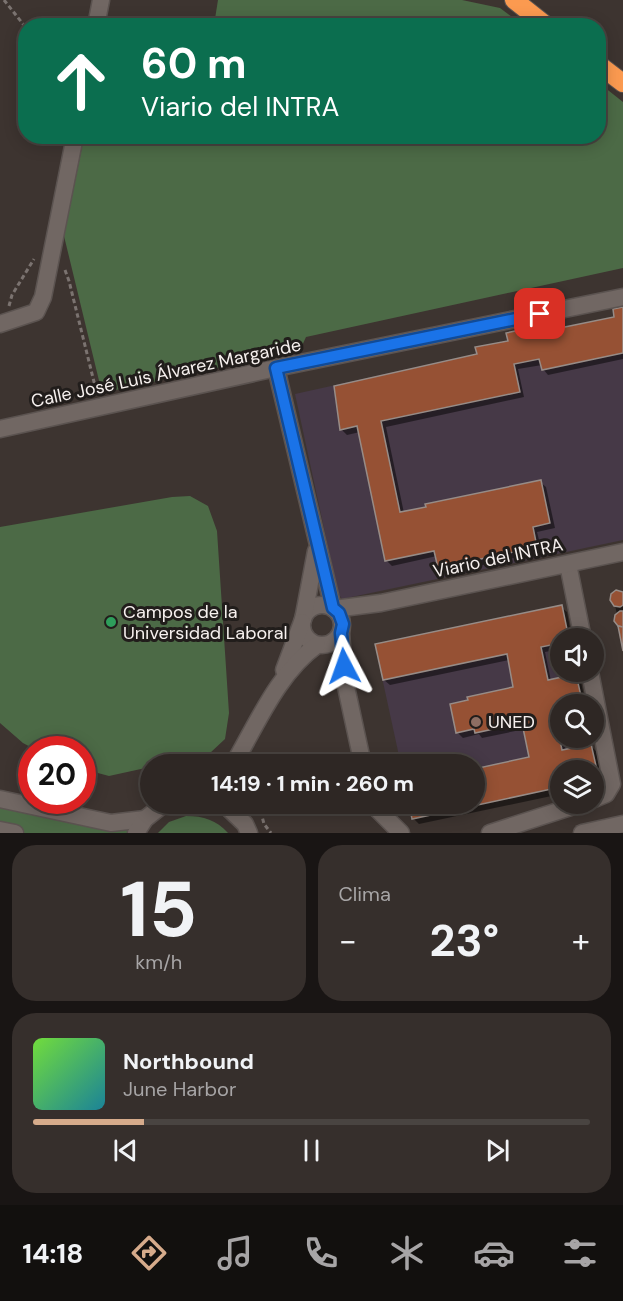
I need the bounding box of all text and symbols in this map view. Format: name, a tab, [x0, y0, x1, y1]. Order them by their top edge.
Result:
text: 60 m	[141, 36, 247, 91]
icon: ahead	[42, 42, 120, 120]
text: Viario del INTRA	[141, 89, 339, 124]
pin	[514, 288, 565, 339]
icon: arrive	[523, 297, 556, 330]
street label: Calle José Luis Álvarez Margaride	[29, 333, 303, 413]
street label: Viario del INTRA	[431, 533, 565, 583]
place label: Campos de la Universidad Laboral	[123, 600, 288, 645]
marker: Campos de la Universidad Laboral	[104, 615, 118, 629]
map controls	[550, 628, 604, 814]
button: sound	[550, 628, 604, 682]
position arrow	[312, 634, 376, 698]
button: search	[550, 694, 604, 748]
place label: UNED	[488, 710, 535, 734]
marker: UNED	[469, 715, 483, 729]
speed limit sign: 20	[18, 736, 96, 814]
button: layers	[550, 760, 604, 814]
text: 14:19 · 1 min · 260 m	[211, 769, 414, 798]
text: 15	[120, 859, 197, 960]
text: Clima	[339, 881, 391, 907]
text: 23°	[430, 911, 499, 970]
text: −	[339, 919, 357, 962]
text: +	[572, 919, 590, 962]
text: km/h	[135, 949, 182, 975]
text: Northbound	[123, 1047, 254, 1076]
text: June Harbor	[123, 1076, 236, 1102]
icon: previous	[109, 1134, 142, 1167]
icon: pause	[295, 1134, 328, 1167]
icon: next	[481, 1134, 514, 1167]
icon: directions	[128, 1232, 170, 1274]
icon: music	[214, 1232, 256, 1274]
icon: phone	[300, 1232, 342, 1274]
icon: climate	[386, 1232, 428, 1274]
icon: car	[473, 1232, 515, 1274]
icon: filters	[559, 1232, 601, 1274]
text: 14:18	[22, 1236, 83, 1271]

